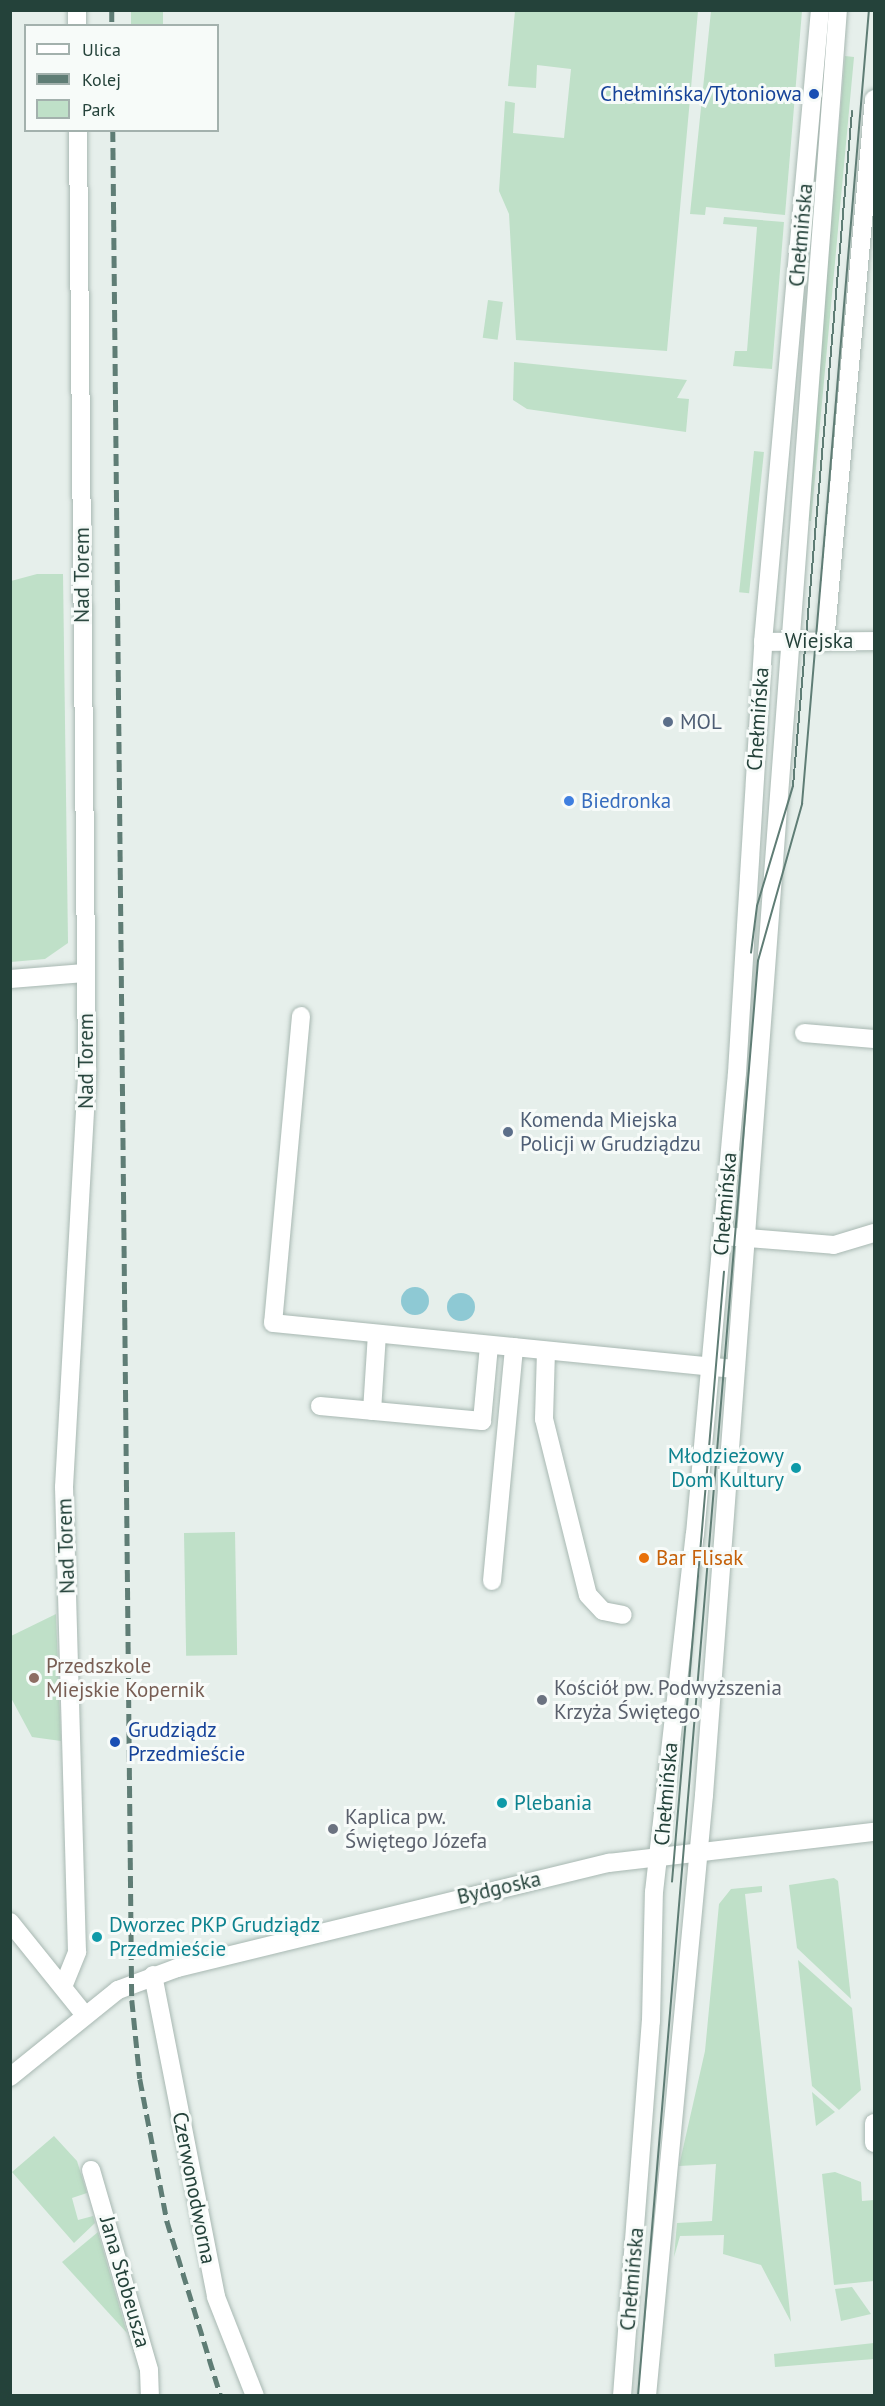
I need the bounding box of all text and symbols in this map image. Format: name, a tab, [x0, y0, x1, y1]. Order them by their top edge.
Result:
legend	[24, 24, 219, 132]
text: Ulica	[82, 38, 121, 61]
text: Kolej	[82, 68, 121, 91]
place label: Chełmińska/Tytoniowa	[600, 81, 802, 107]
marker: Chełmińska/Tytoniowa	[807, 87, 821, 101]
text: Park	[82, 98, 115, 121]
street label: Chełmińska	[784, 182, 818, 288]
street label: Nad Torem	[69, 527, 95, 623]
street label: Wiejska	[785, 628, 853, 654]
street label: Chełmińska	[742, 666, 774, 772]
place label: MOL	[680, 709, 722, 735]
marker: MOL	[661, 715, 675, 729]
place label: Biedronka	[581, 788, 671, 814]
marker: Biedronka	[562, 794, 576, 808]
street label: Nad Torem	[73, 1013, 99, 1109]
place label: Komenda Miejska Policji w Grudziądzu	[520, 1107, 701, 1157]
marker: Komenda Miejska Policji w Grudziądzu	[501, 1125, 515, 1139]
street label: Chełmińska	[708, 1151, 742, 1257]
place label: Młodzieżowy Dom Kultury	[668, 1443, 784, 1493]
marker: Młodzieżowy Dom Kultury	[789, 1461, 803, 1475]
street label: Nad Torem	[52, 1497, 80, 1595]
place label: Bar Flisak	[656, 1545, 743, 1571]
marker: Bar Flisak	[637, 1551, 651, 1565]
place label: Przedszkole Miejskie Kopernik	[46, 1653, 205, 1703]
marker: Przedszkole Miejskie Kopernik	[27, 1671, 41, 1685]
place label: Kościół pw. Podwyższenia Krzyża Świętego	[554, 1675, 784, 1725]
marker: Kościół pw. Podwyższenia Krzyża Świętego	[535, 1693, 549, 1707]
place label: Grudziądz Przedmieście	[128, 1717, 245, 1767]
marker: Grudziądz Przedmieście	[106, 1733, 124, 1751]
street label: Chełmińska	[649, 1741, 683, 1847]
place label: Plebania	[514, 1790, 592, 1816]
marker: Plebania	[495, 1796, 509, 1810]
place label: Kaplica pw. Świętego Józefa	[345, 1804, 487, 1854]
marker: Kaplica pw. Świętego Józefa	[326, 1822, 340, 1836]
street label: Bydgoska	[455, 1866, 543, 1910]
place label: Dworzec PKP Grudziądz Przedmieście	[109, 1912, 322, 1962]
marker: Dworzec PKP Grudziądz Przedmieście	[90, 1930, 104, 1944]
street label: Czerwonodworna	[167, 2110, 221, 2266]
street label: Jana Stobeusza	[94, 2213, 156, 2351]
street label: Chełmińska	[615, 2226, 649, 2332]

